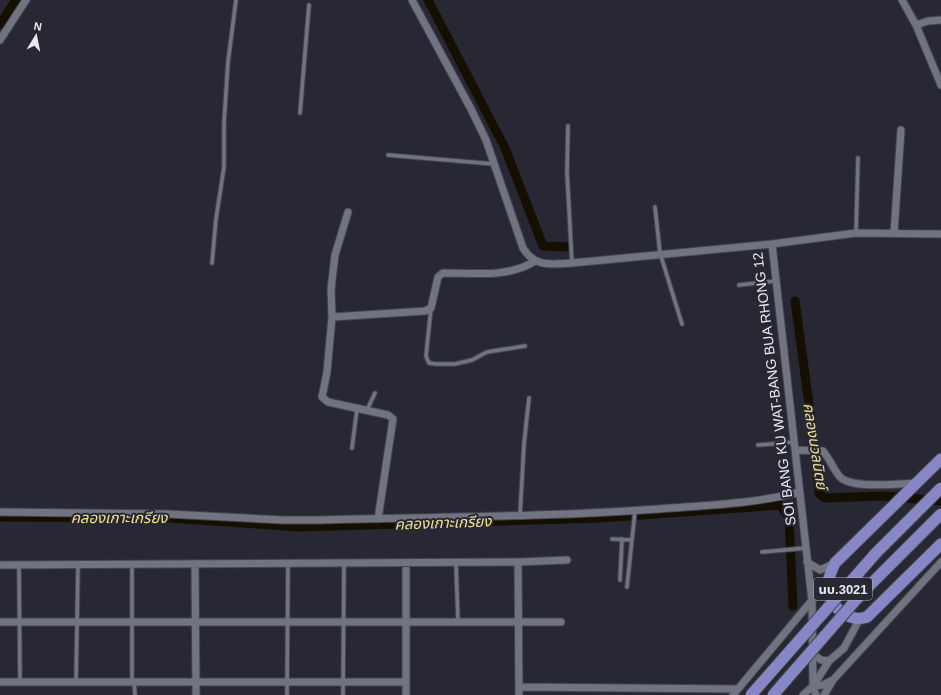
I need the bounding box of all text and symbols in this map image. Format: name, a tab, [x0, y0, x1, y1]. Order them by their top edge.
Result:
north arrow	[16, 16, 56, 56]
text: N	[33, 20, 43, 33]
street label: SOI BANG KU WAT-BANG BUA RHONG 12	[749, 251, 799, 527]
water label: คลองนวลนิตย์	[800, 402, 831, 493]
water label: คลองเกาะเกรียง	[71, 509, 168, 526]
water label: คลองเกาะเกรียง	[394, 512, 493, 533]
road number: นบ.3021	[814, 578, 872, 600]

